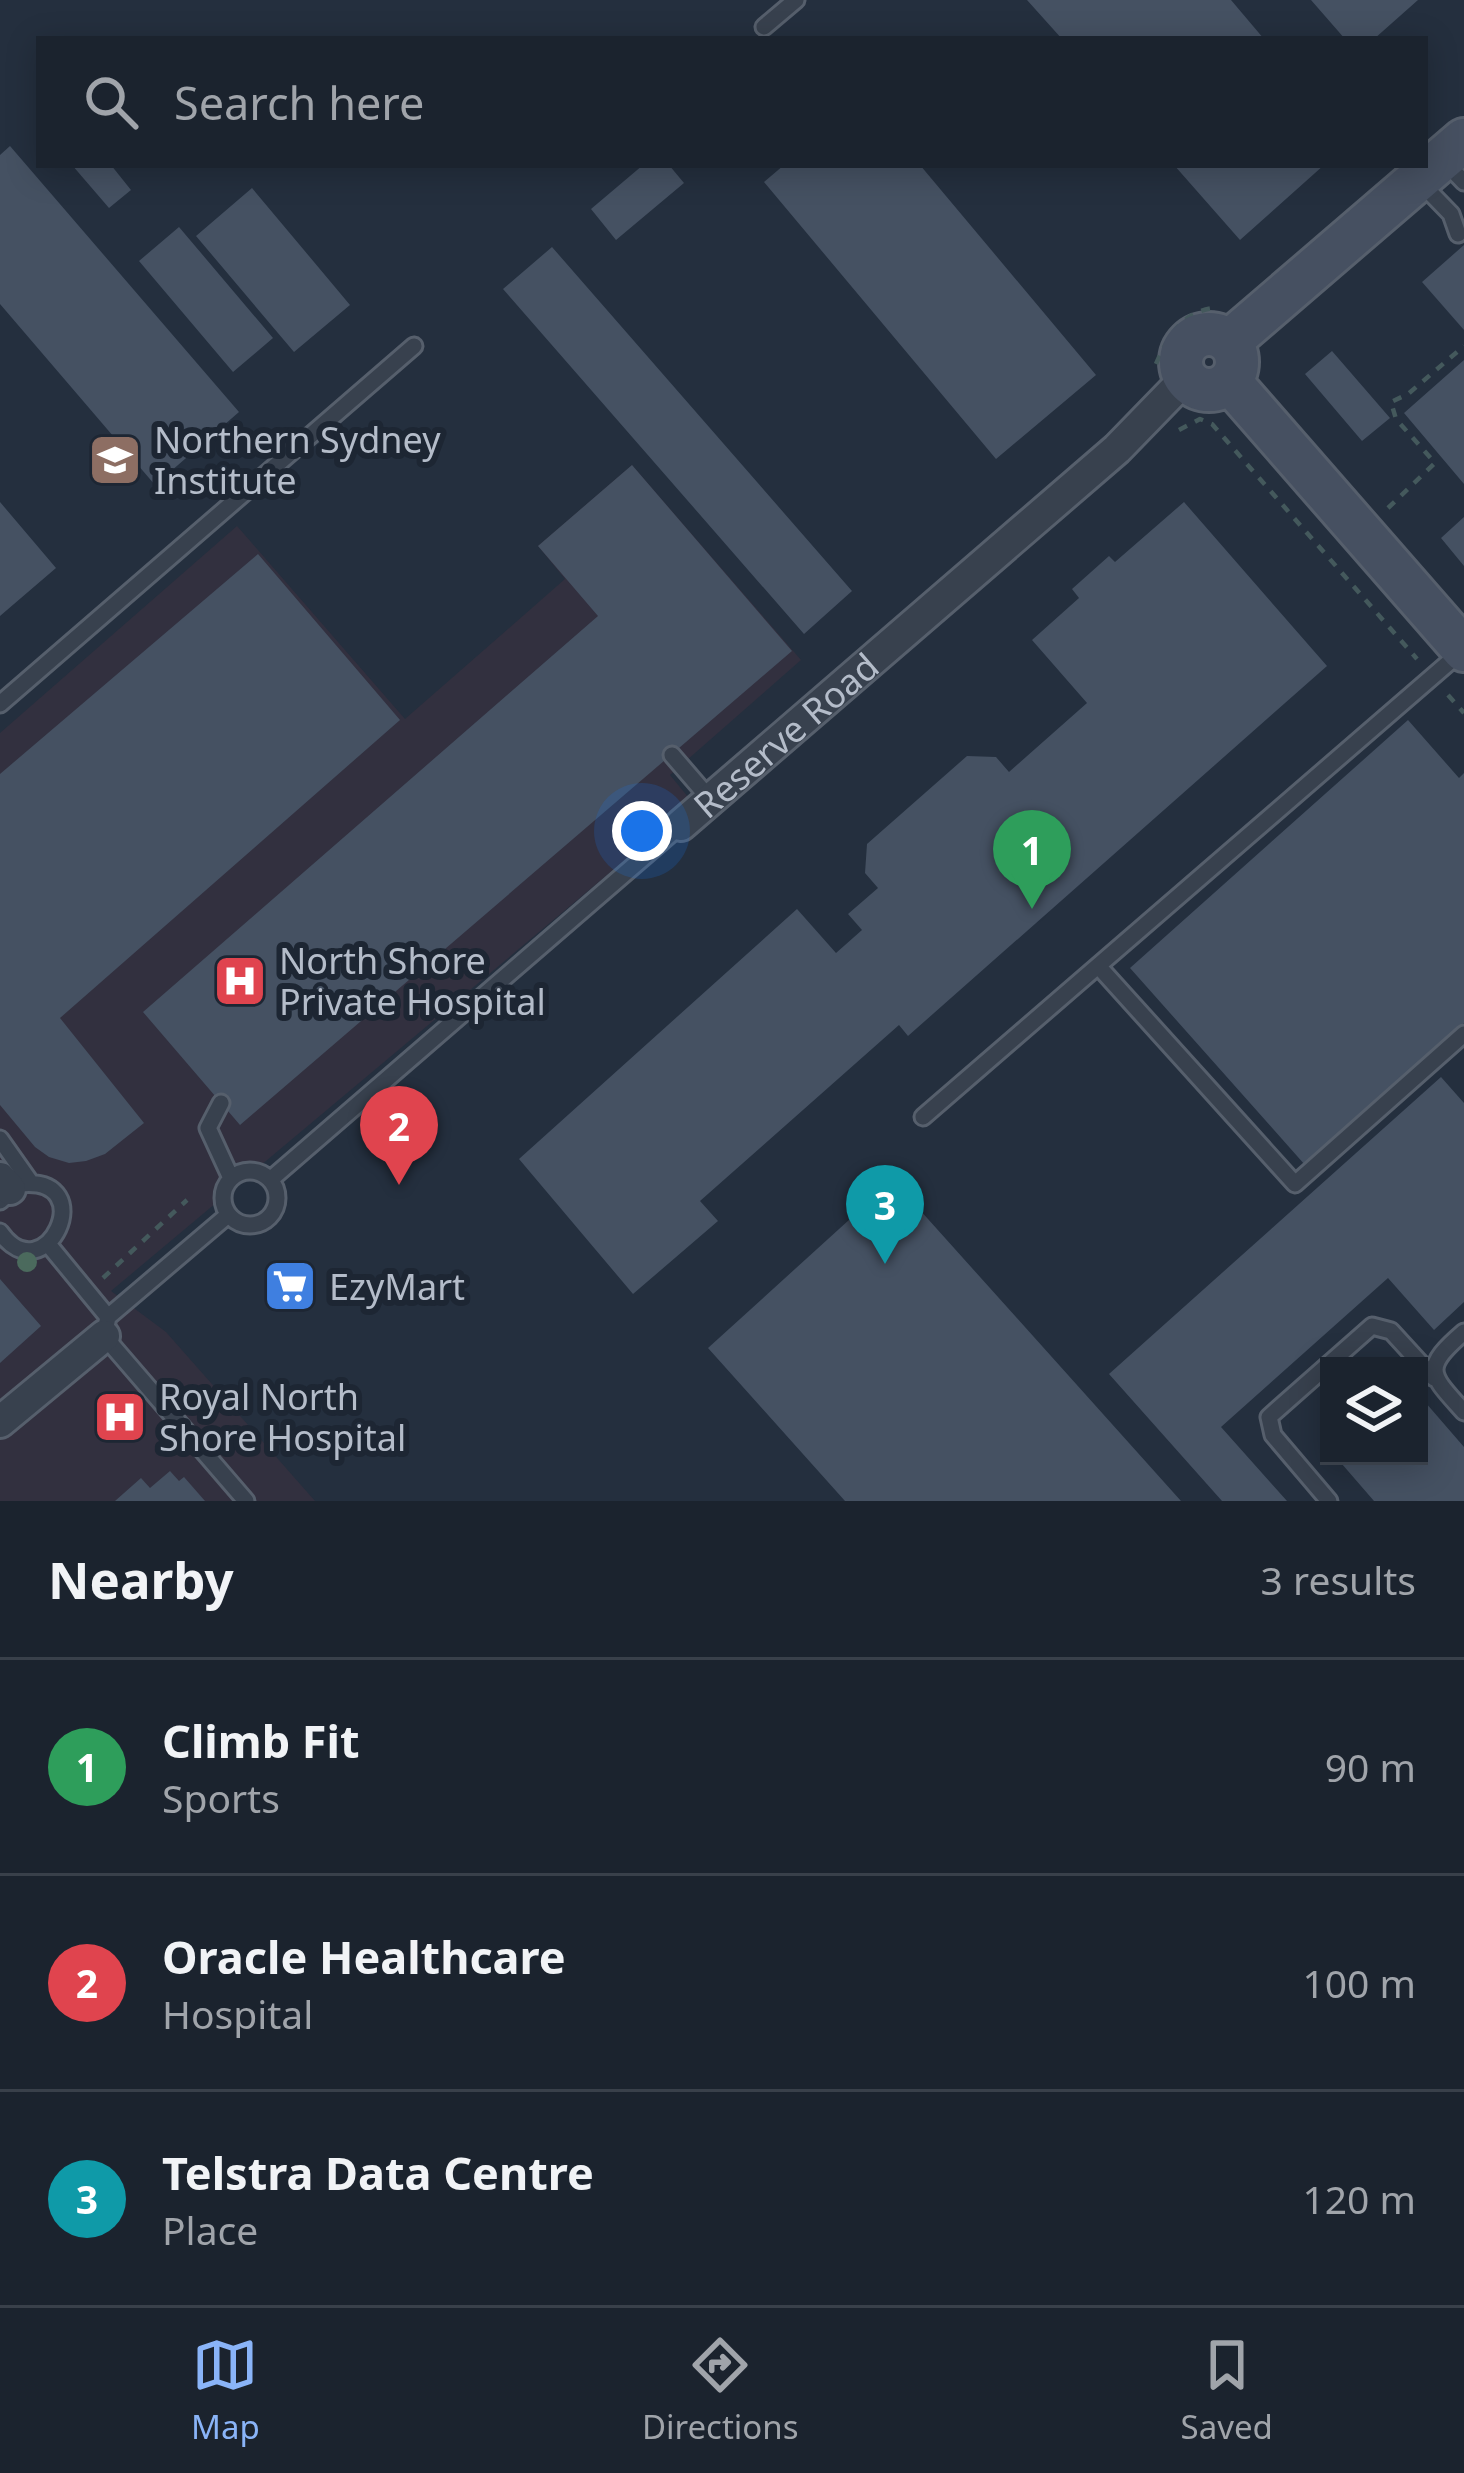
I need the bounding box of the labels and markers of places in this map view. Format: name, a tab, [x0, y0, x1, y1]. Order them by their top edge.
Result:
place label: Northern Sydney Institute	[154, 415, 441, 505]
school or university icon: Northern Sydney Institute	[87, 432, 143, 488]
pin: 1	[993, 810, 1071, 909]
place label: North Shore Private Hospital	[279, 936, 546, 1026]
hospital icon: North Shore Private Hospital	[212, 953, 268, 1009]
pin: 2	[360, 1086, 438, 1185]
pin: 3	[846, 1165, 924, 1264]
supermarket icon: EzyMart	[262, 1258, 318, 1314]
place label: EzyMart	[329, 1262, 465, 1311]
place label: Royal North Shore Hospital	[159, 1372, 406, 1462]
hospital icon: Royal North Shore Hospital	[92, 1389, 148, 1445]

